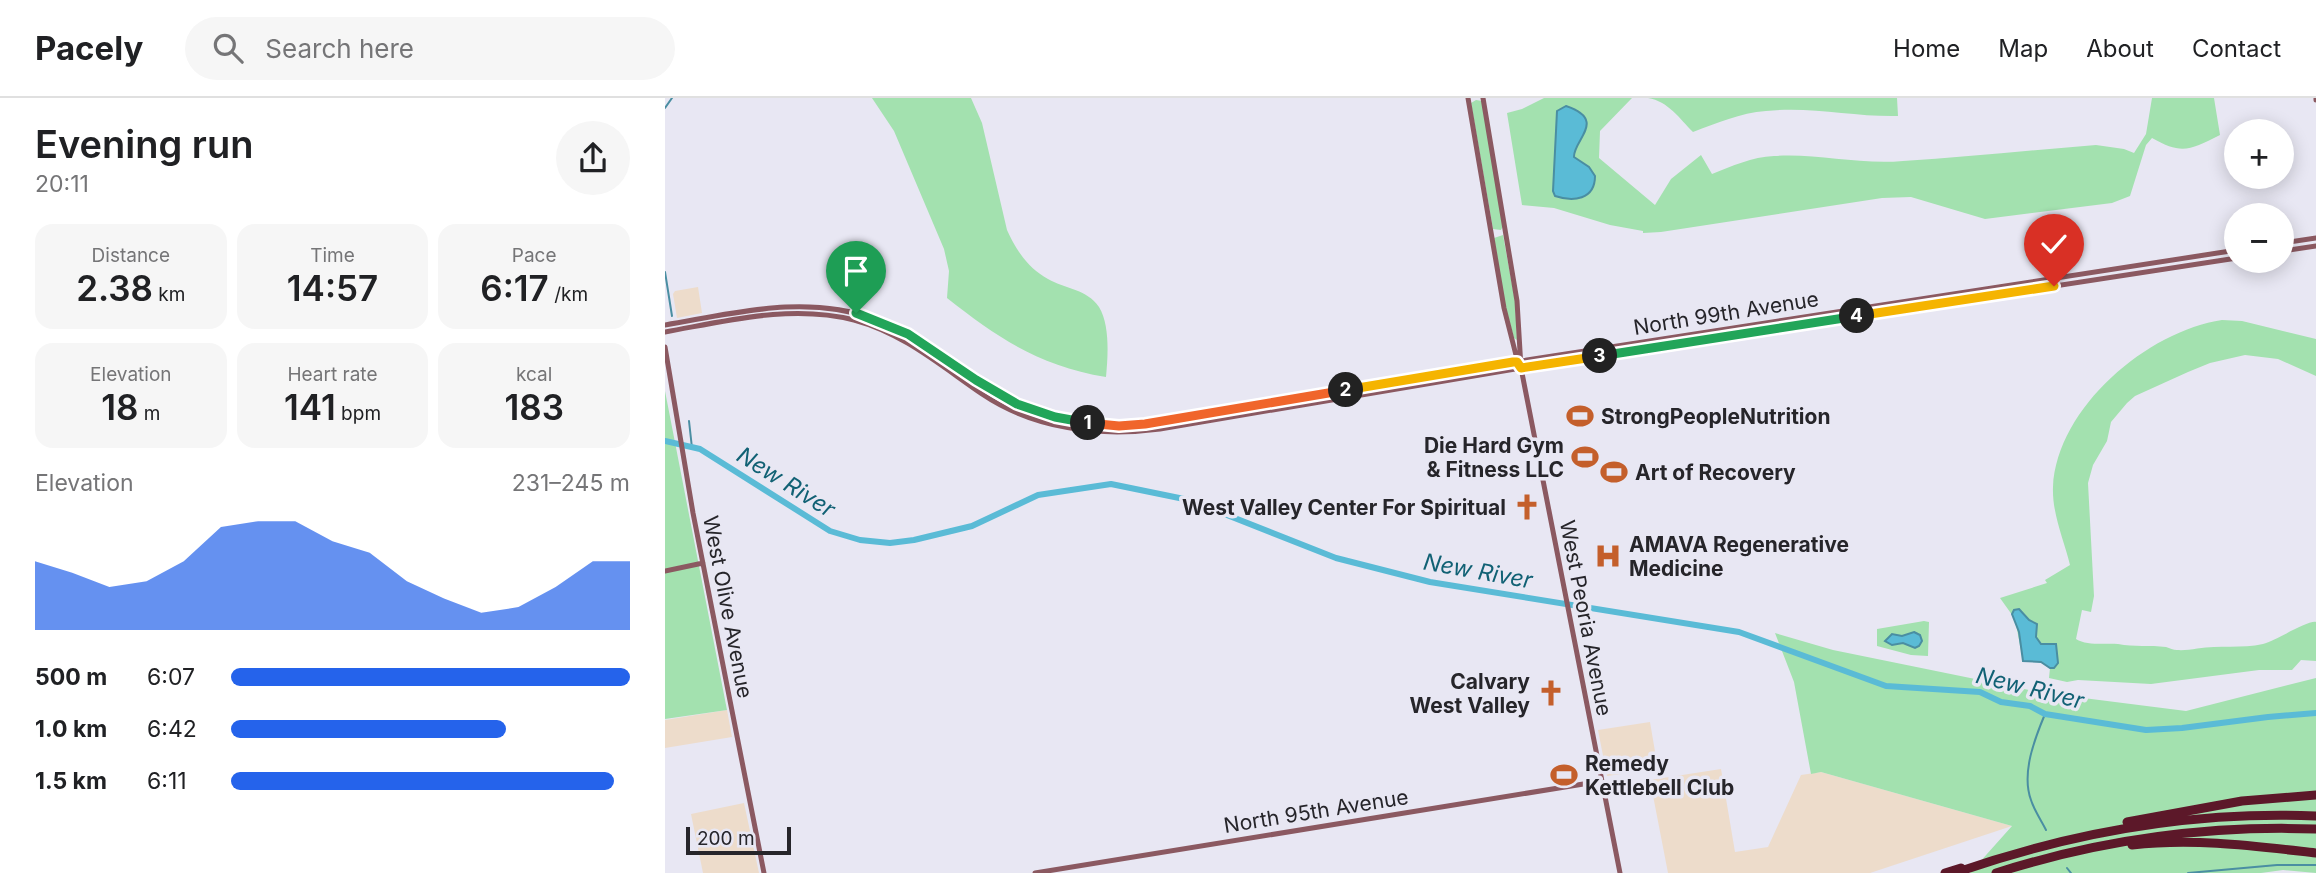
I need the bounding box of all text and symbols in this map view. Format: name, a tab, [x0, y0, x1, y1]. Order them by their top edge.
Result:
search box	[185, 17, 675, 80]
text: Pacely	[35, 28, 143, 68]
icon: search	[209, 29, 247, 67]
text: Search here	[265, 33, 414, 64]
text: Home	[1893, 34, 1960, 63]
text: Map	[1998, 34, 2048, 63]
text: About	[2086, 34, 2154, 63]
text: Contact	[2192, 34, 2281, 63]
map controls	[2224, 119, 2294, 273]
button: +	[2224, 119, 2294, 189]
text: Evening run	[35, 121, 253, 167]
button: share	[556, 121, 630, 195]
text: 20:11	[35, 170, 89, 198]
button: −	[2224, 203, 2294, 273]
pin	[2024, 214, 2084, 286]
icon: check	[2035, 225, 2073, 263]
pin	[826, 241, 886, 313]
text: Distance	[92, 244, 170, 267]
text: Time	[310, 244, 355, 267]
text: Pace	[512, 244, 557, 267]
icon: arrive	[837, 252, 875, 290]
text: 2.38	[76, 267, 153, 309]
text: 14:57	[287, 267, 378, 309]
text: 6:17	[480, 267, 549, 309]
text: km	[153, 283, 185, 306]
text: /km	[549, 283, 588, 306]
street label: North 99th Avenue	[1632, 286, 1820, 340]
pin: 4	[1839, 298, 1875, 333]
text: 4	[1850, 304, 1863, 327]
pin: 3	[1583, 338, 1618, 374]
text: 3	[1593, 344, 1606, 367]
text: Elevation	[90, 363, 172, 386]
text: Heart rate	[287, 363, 377, 386]
text: kcal	[516, 363, 552, 386]
pin: 2	[1329, 372, 1363, 408]
text: 2	[1340, 378, 1351, 401]
text: 18	[101, 386, 138, 428]
text: 141	[284, 386, 336, 428]
text: 183	[504, 386, 564, 428]
sports icon: StrongPeopleNutrition	[1565, 401, 1595, 431]
text: m	[138, 402, 160, 425]
text: bpm	[336, 402, 381, 425]
place label: StrongPeopleNutrition	[1601, 404, 1830, 429]
pin: 1	[1071, 406, 1105, 440]
text: 1	[1083, 411, 1092, 434]
place label: Die Hard Gym & Fitness LLC	[1424, 433, 1564, 482]
water label: New River	[732, 441, 841, 524]
sports icon: Die Hard Gym & Fitness LLC	[1570, 442, 1600, 472]
sports icon: Art of Recovery	[1599, 457, 1629, 487]
place label: Art of Recovery	[1635, 460, 1796, 485]
text: Elevation	[35, 469, 134, 497]
text: 231–245 m	[512, 469, 630, 497]
church icon: West Valley Center For Spiritual	[1512, 492, 1542, 522]
place label: West Valley Center For Spiritual	[1182, 495, 1506, 520]
street label: West Olive Avenue	[698, 514, 758, 700]
street label: West Peoria Avenue	[1555, 518, 1617, 718]
place label: AMAVA Regenerative Medicine	[1629, 532, 1849, 581]
hospital icon: AMAVA Regenerative Medicine	[1593, 541, 1623, 571]
water label: New River	[1421, 548, 1536, 595]
water label: New River	[1973, 661, 2088, 715]
text: 500 m	[35, 663, 107, 691]
text: 6:07	[147, 663, 195, 691]
place label: Calvary West Valley	[1410, 669, 1530, 718]
church icon: Calvary West Valley	[1536, 678, 1566, 708]
text: 1.0 km	[35, 715, 107, 743]
text: 6:42	[147, 715, 197, 743]
place label: Remedy Kettlebell Club	[1585, 751, 1734, 800]
sports icon: Remedy Kettlebell Club	[1549, 760, 1579, 790]
text: 1.5 km	[35, 767, 107, 795]
text: 6:11	[147, 767, 187, 795]
street label: North 95th Avenue	[1222, 784, 1410, 838]
scale bar	[686, 824, 791, 856]
text: 200 m	[697, 827, 755, 850]

